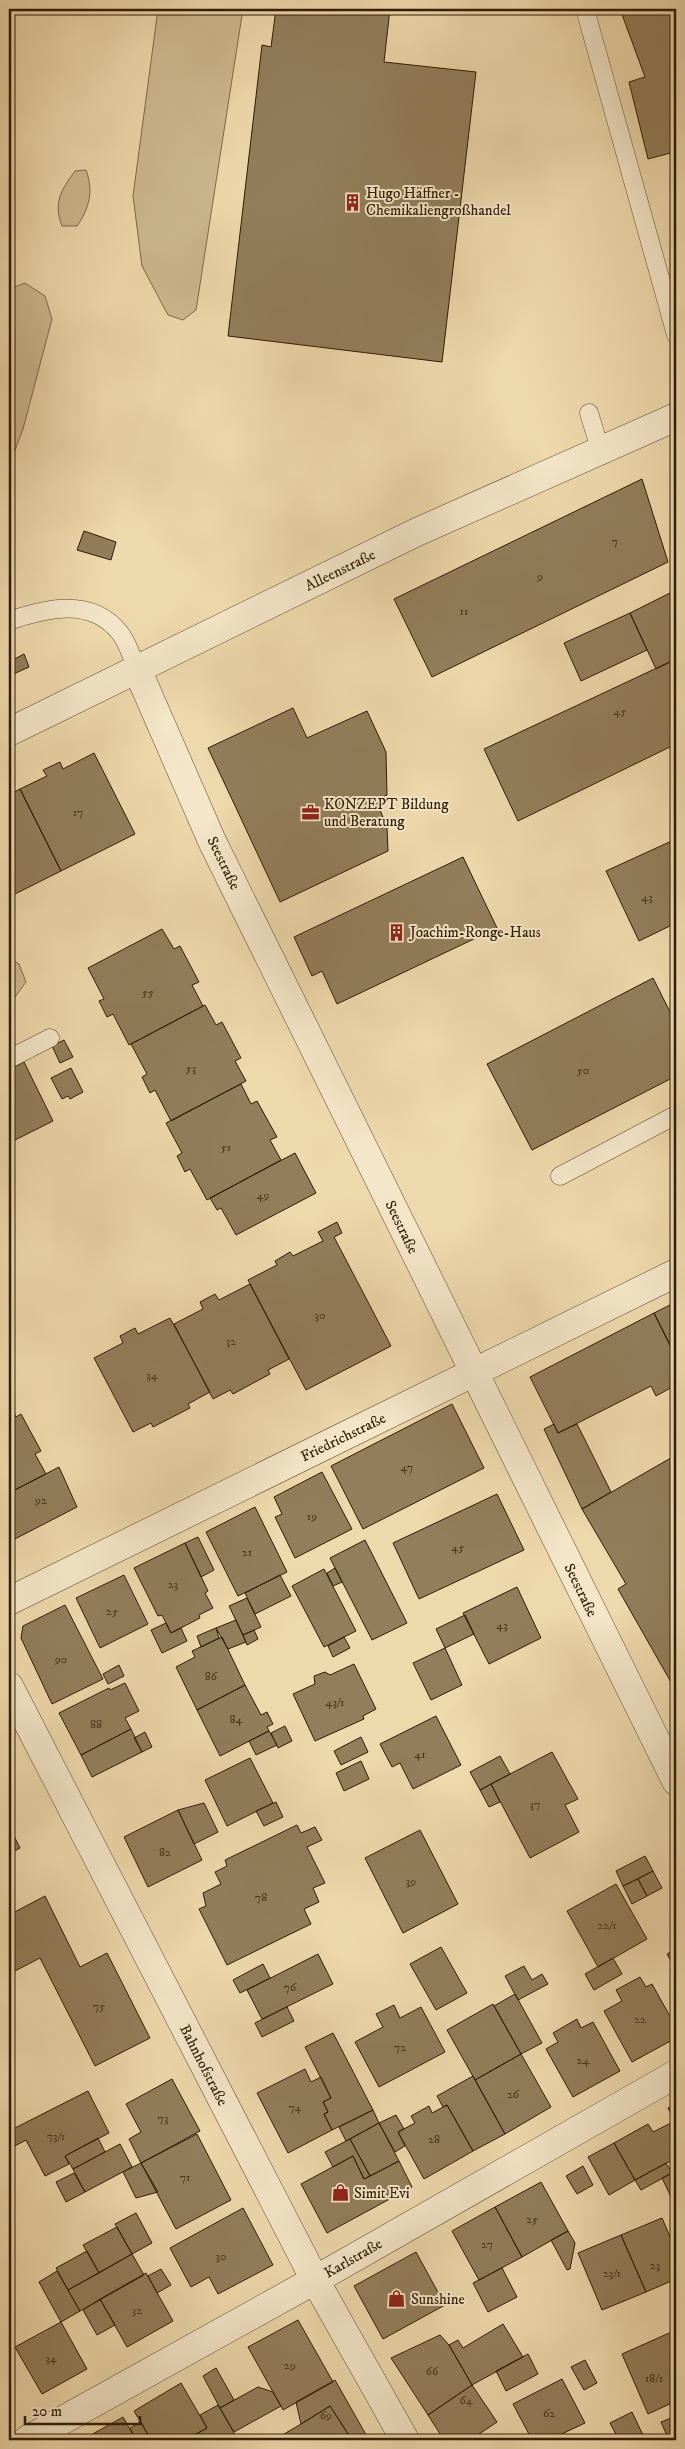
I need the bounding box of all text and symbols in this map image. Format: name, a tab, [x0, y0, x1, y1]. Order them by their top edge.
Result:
place label: Hugo Häffner - Chemikaliengroßhandel	[366, 184, 511, 220]
building icon: Hugo Häffner - Chemikaliengroßhandel	[342, 192, 362, 212]
house number: 7	[612, 534, 618, 549]
street label: Alleenstraße	[302, 545, 378, 596]
house number: 9	[536, 569, 543, 584]
house number: 11	[460, 604, 468, 619]
house number: 45	[614, 704, 626, 719]
place label: KONZEPT Bildung und Beratung	[324, 795, 449, 831]
office icon: KONZEPT Bildung und Beratung	[300, 803, 320, 823]
house number: 17	[73, 805, 83, 820]
street label: Seestraße	[202, 833, 245, 893]
house number: 43	[641, 890, 653, 905]
building icon: Joachim-Ronge-Haus	[386, 922, 406, 942]
place label: Joachim-Ronge-Haus	[408, 923, 541, 942]
house number: 55	[142, 985, 154, 1000]
house number: 53	[186, 1061, 196, 1076]
house number: 50	[577, 1063, 589, 1078]
house number: 51	[221, 1140, 231, 1155]
house number: 49	[257, 1188, 269, 1203]
street label: Seestraße	[380, 1197, 423, 1257]
house number: 30	[315, 1308, 325, 1323]
house number: 32	[226, 1334, 236, 1349]
house number: 34	[146, 1368, 159, 1383]
street label: Friedrichstraße	[298, 1409, 389, 1466]
house number: 47	[401, 1460, 413, 1475]
house number: 92	[34, 1493, 47, 1508]
house number: 19	[307, 1509, 317, 1524]
house number: 45	[452, 1540, 464, 1555]
house number: 21	[242, 1545, 252, 1560]
street label: Seestraße	[559, 1560, 602, 1620]
house number: 23	[168, 1577, 178, 1592]
house number: 25	[106, 1604, 118, 1619]
house number: 43	[496, 1618, 508, 1633]
house number: 90	[54, 1652, 67, 1667]
house number: 86	[205, 1669, 218, 1684]
house number: 43/1	[325, 1695, 345, 1710]
house number: 84	[230, 1712, 244, 1727]
house number: 88	[90, 1717, 102, 1732]
house number: 41	[414, 1747, 426, 1762]
house number: 37	[530, 1797, 540, 1812]
house number: 82	[159, 1845, 171, 1860]
house number: 39	[406, 1874, 416, 1889]
house number: 78	[255, 1890, 267, 1905]
house number: 22/1	[597, 1918, 617, 1933]
house number: 76	[284, 1980, 297, 1995]
house number: 75	[93, 1999, 105, 2014]
house number: 22	[634, 2012, 646, 2027]
street label: Bahnhofstraße	[175, 2022, 232, 2109]
house number: 72	[394, 2040, 406, 2055]
house number: 24	[577, 2053, 590, 2068]
house number: 26	[507, 2087, 520, 2102]
house number: 74	[288, 2100, 303, 2115]
house number: 73	[158, 2111, 168, 2126]
house number: 73/1	[47, 2129, 65, 2144]
house number: 28	[428, 2132, 440, 2147]
house number: 71	[180, 2170, 190, 2185]
shop icon: Simit Evi	[330, 2183, 350, 2203]
place label: Simit Evi	[354, 2184, 410, 2203]
house number: 25	[526, 2212, 538, 2227]
street label: Karlstraße	[321, 2234, 386, 2283]
house number: 27	[481, 2237, 493, 2252]
house number: 30	[216, 2249, 226, 2264]
house number: 23	[650, 2258, 660, 2273]
house number: 23/1	[603, 2266, 621, 2281]
shop icon: Sunshine	[387, 2289, 407, 2309]
place label: Sunshine	[411, 2290, 465, 2309]
house number: 32	[132, 2303, 142, 2318]
house number: 34	[45, 2351, 58, 2366]
house number: 29	[284, 2358, 296, 2373]
house number: 66	[426, 2364, 439, 2379]
house number: 18/1	[645, 2371, 663, 2386]
house number: 64	[459, 2393, 474, 2408]
scale bar	[25, 2394, 140, 2426]
text: 20 m	[32, 2402, 62, 2421]
house number: 62	[543, 2406, 555, 2421]
house number: 69	[320, 2408, 332, 2423]

